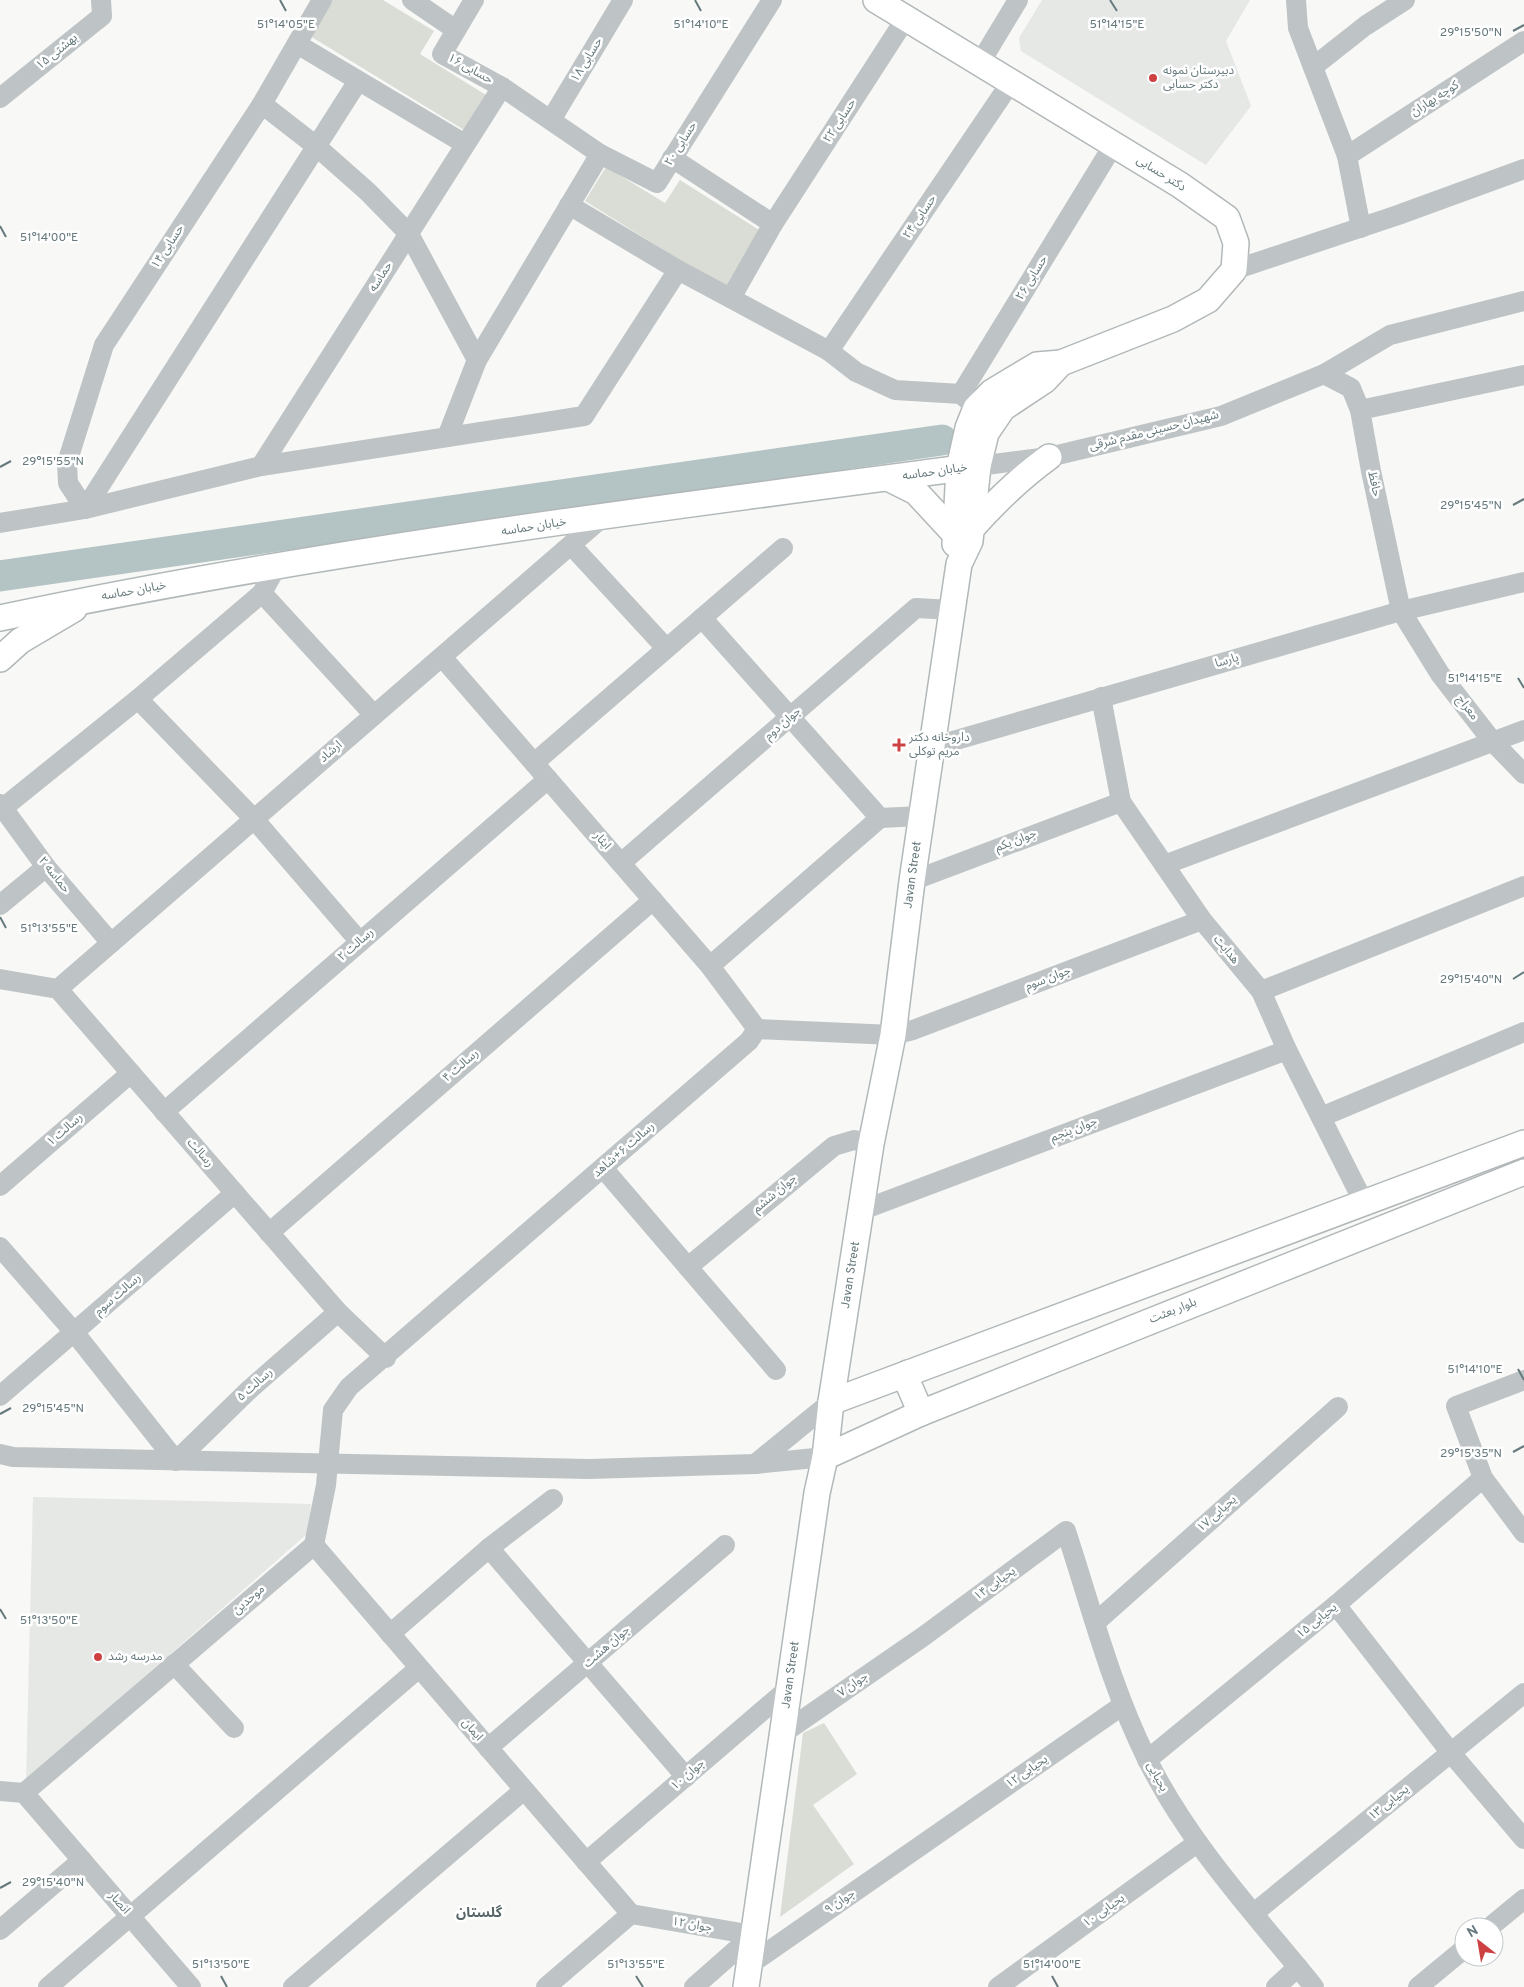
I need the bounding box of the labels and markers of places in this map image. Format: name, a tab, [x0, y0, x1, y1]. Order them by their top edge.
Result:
place label: دبیرستان نمونه دکتر حسابی	[1163, 63, 1234, 93]
marker: دبیرستان نمونه دکتر حسابی	[1147, 72, 1159, 84]
place label: داروخانه دکتر مریم توکلی	[908, 730, 970, 760]
marker: داروخانه دکتر مریم توکلی	[893, 739, 905, 751]
place label: مدرسه رشد	[108, 1649, 163, 1665]
marker: مدرسه رشد	[92, 1651, 104, 1663]

